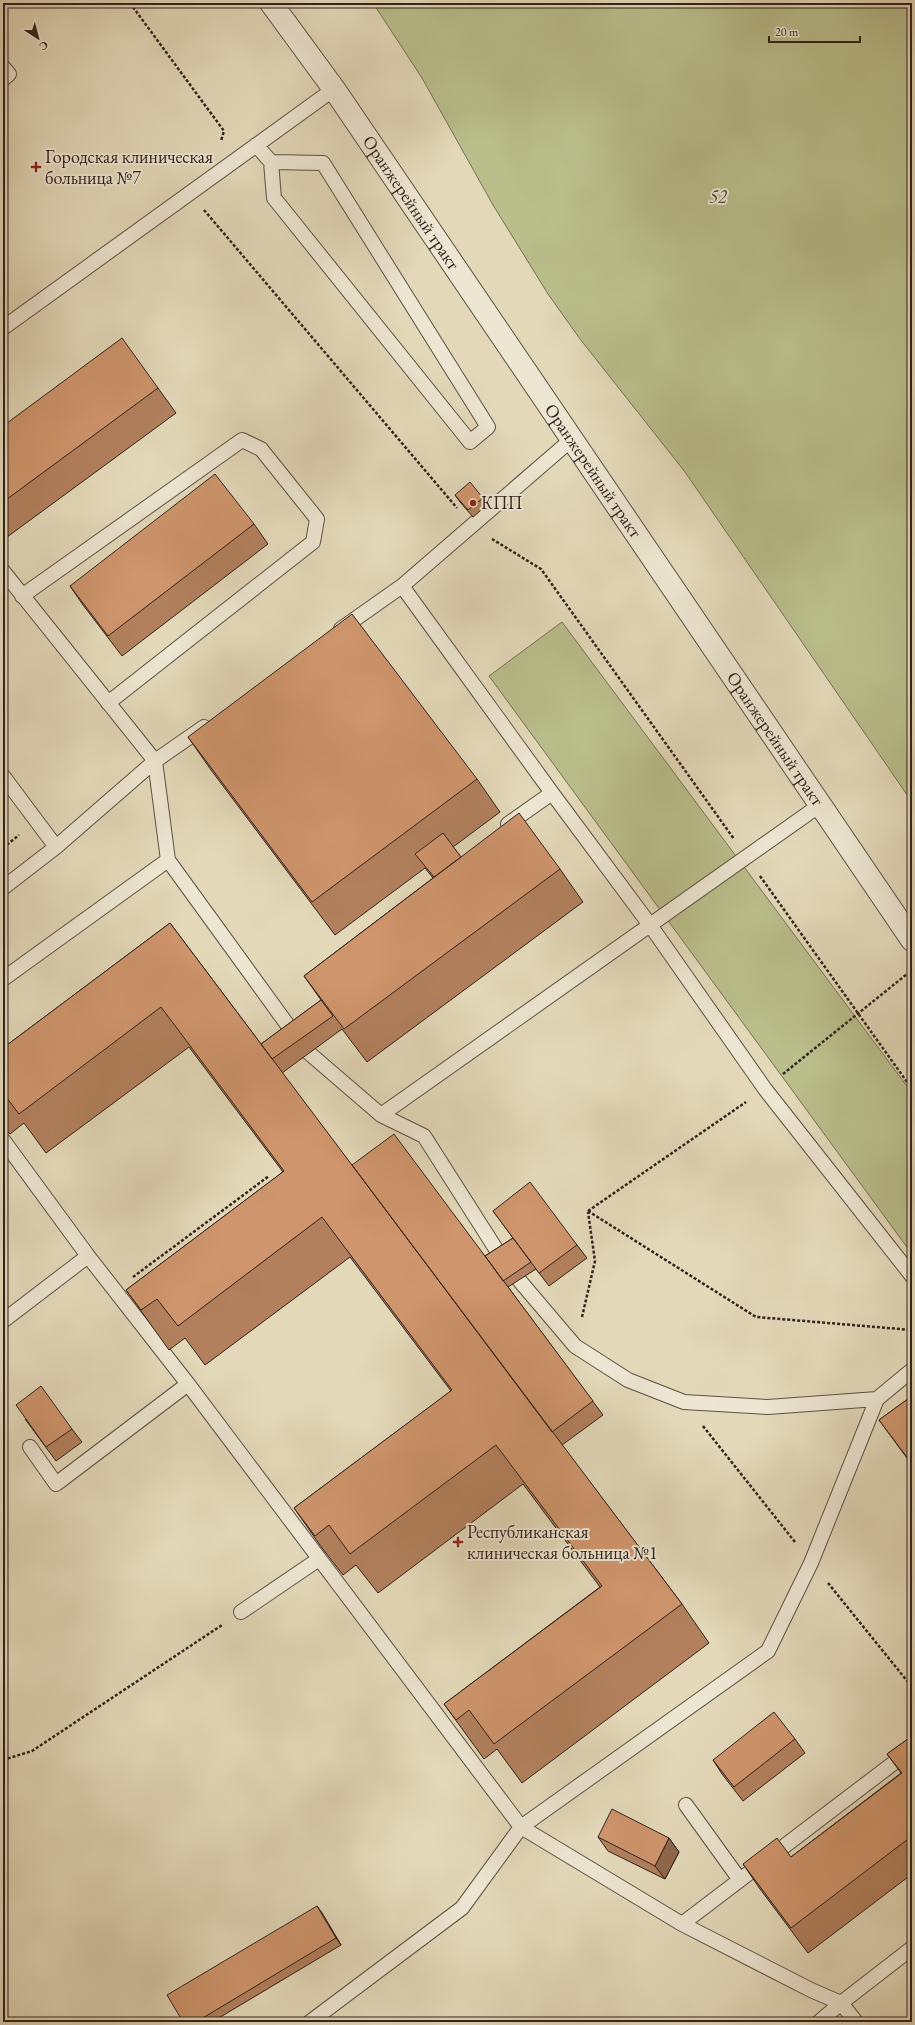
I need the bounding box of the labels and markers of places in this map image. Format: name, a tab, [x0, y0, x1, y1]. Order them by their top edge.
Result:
place label: Городская клиническая больница №7	[45, 145, 213, 189]
marker: Городская клиническая больница №7	[30, 161, 42, 173]
place label: КПП	[481, 491, 523, 514]
marker: КПП	[468, 498, 478, 508]
place label: Республиканская клиническая больница №1	[467, 1520, 658, 1564]
marker: Республиканская клиническая больница №1	[452, 1536, 464, 1548]

